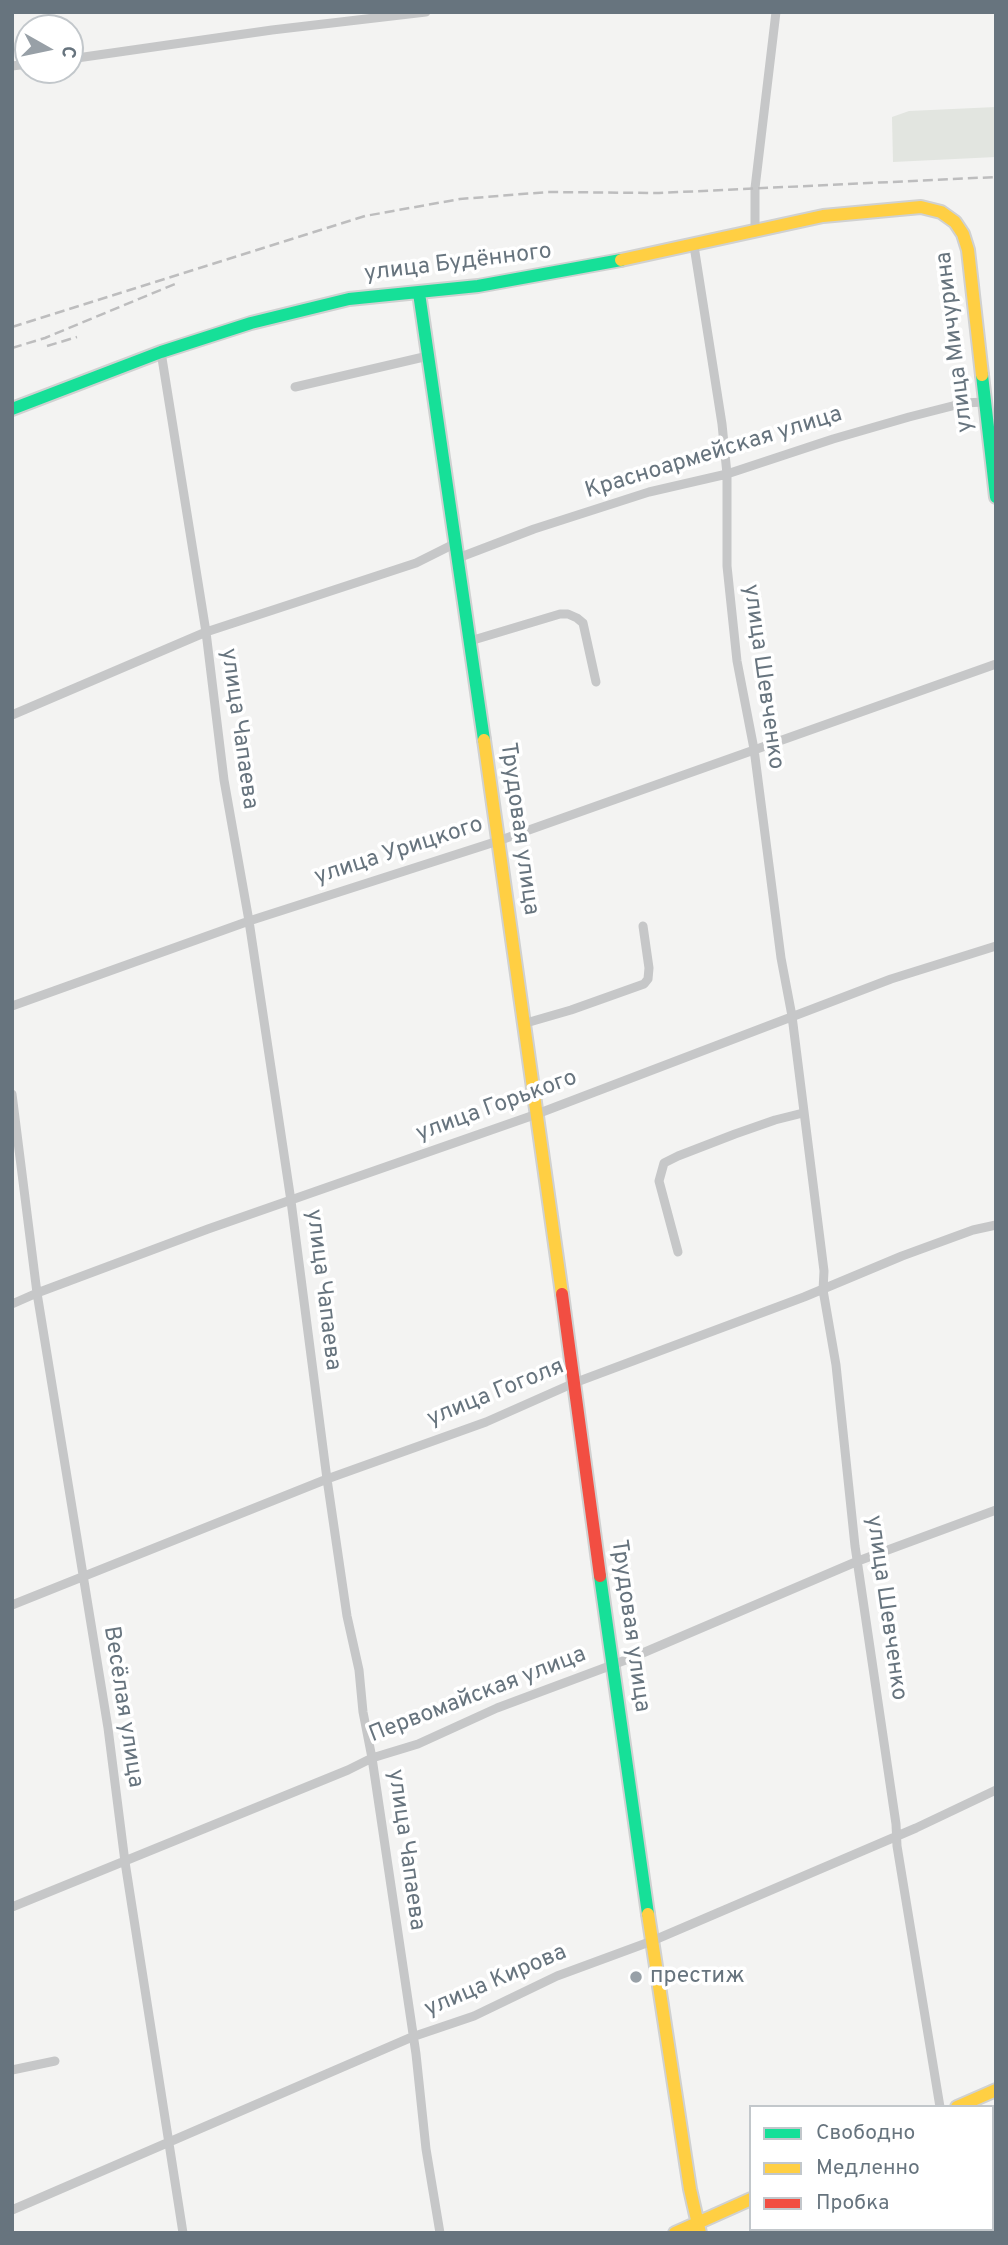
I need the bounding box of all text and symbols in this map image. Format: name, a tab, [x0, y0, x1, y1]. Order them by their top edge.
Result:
north arrow	[14, 14, 84, 84]
text: С	[55, 44, 81, 60]
street label: улица Будённого	[363, 239, 553, 289]
street label: улица Мичурина	[931, 250, 981, 434]
street label: Красноармейская улица	[582, 402, 846, 506]
street label: улица Шевченко	[735, 583, 789, 771]
street label: улица Чапаева	[213, 647, 263, 811]
street label: Трудовая улица	[492, 741, 544, 917]
street label: улица Урицкого	[311, 812, 487, 892]
street label: улица Горького	[413, 1065, 581, 1149]
street label: улица Чапаева	[298, 1208, 346, 1372]
street label: улица Гоголя	[424, 1354, 568, 1434]
street label: улица Шевченко	[858, 1514, 912, 1702]
street label: Трудовая улица	[603, 1538, 655, 1714]
street label: Весёлая улица	[96, 1624, 148, 1790]
street label: Первомайская улица	[366, 1642, 590, 1750]
street label: улица Чапаева	[380, 1768, 430, 1932]
street label: улица Кирова	[421, 1940, 571, 2024]
place label: престиж	[650, 1963, 745, 1991]
marker: престиж	[628, 1969, 644, 1985]
legend	[749, 2105, 994, 2231]
text: Свободно	[816, 2120, 915, 2147]
text: Медленно	[816, 2155, 920, 2182]
text: Пробка	[816, 2190, 889, 2217]

